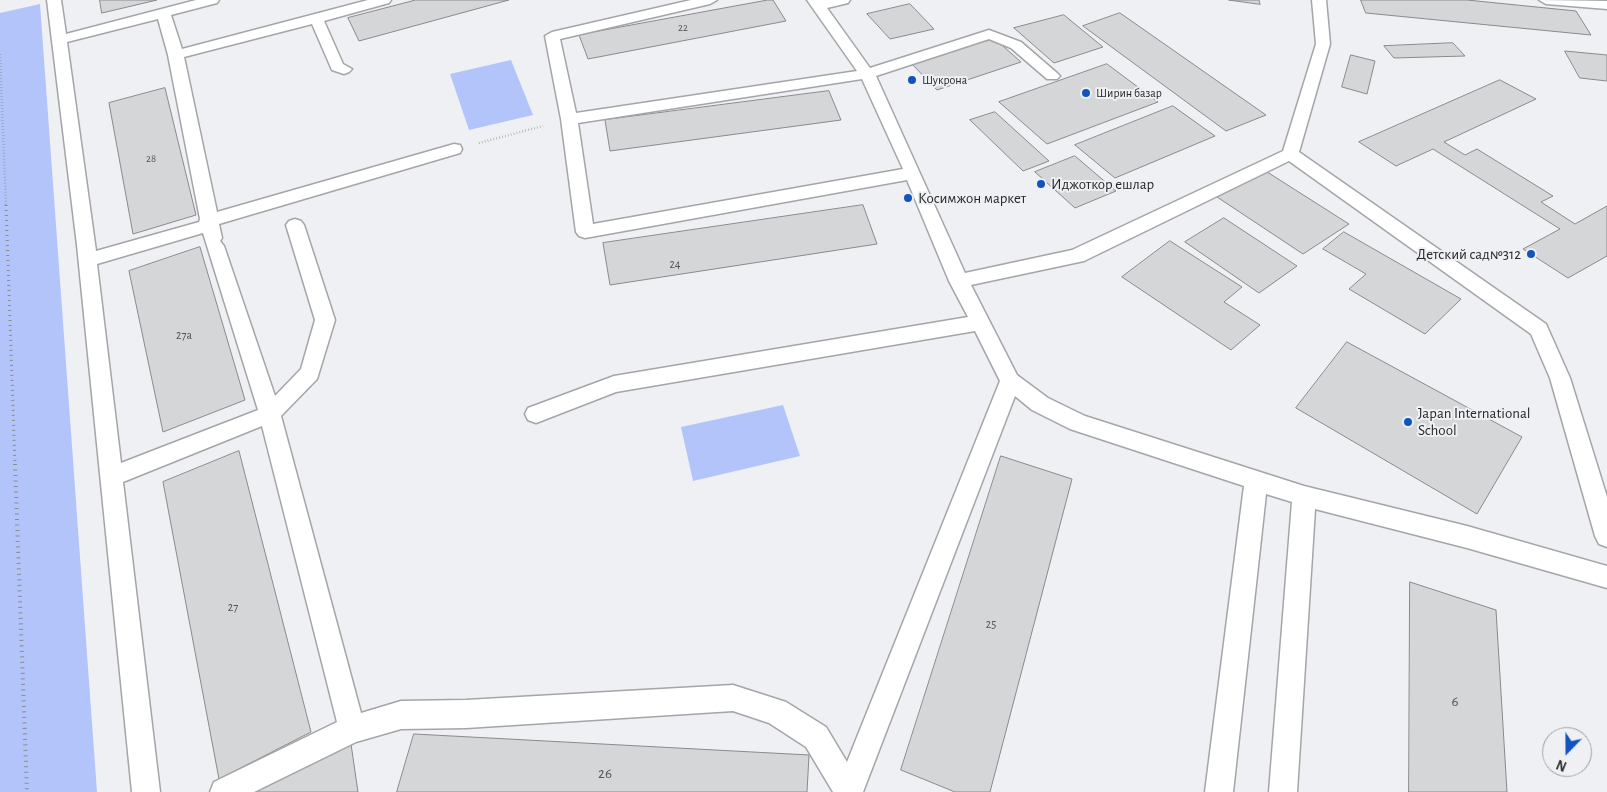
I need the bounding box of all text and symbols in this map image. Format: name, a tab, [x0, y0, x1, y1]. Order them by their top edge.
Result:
house number: 22	[678, 21, 688, 35]
place label: Шукрона	[922, 73, 967, 87]
marker: Шукрона	[906, 74, 918, 86]
place label: Ширин базар	[1096, 86, 1162, 100]
marker: Ширин базар	[1080, 87, 1092, 99]
house number: 28	[146, 152, 156, 166]
place label: Иджоткор ешлар	[1051, 175, 1154, 193]
marker: Иджоткор ешлар	[1035, 178, 1047, 190]
place label: Косимжон маркет	[918, 189, 1026, 207]
marker: Косимжон маркет	[902, 192, 914, 204]
place label: Детский сад№312	[1416, 245, 1521, 263]
marker: Детский сад№312	[1525, 248, 1537, 260]
house number: 24	[669, 257, 681, 271]
house number: 27а	[176, 328, 192, 342]
place label: Japan International School	[1418, 404, 1531, 439]
marker: Japan International School	[1402, 416, 1414, 428]
house number: 27	[228, 600, 238, 614]
house number: 25	[986, 617, 996, 631]
house number: 6	[1451, 692, 1459, 710]
north arrow	[1542, 727, 1592, 777]
text: N	[1555, 757, 1569, 773]
house number: 26	[598, 764, 612, 782]

